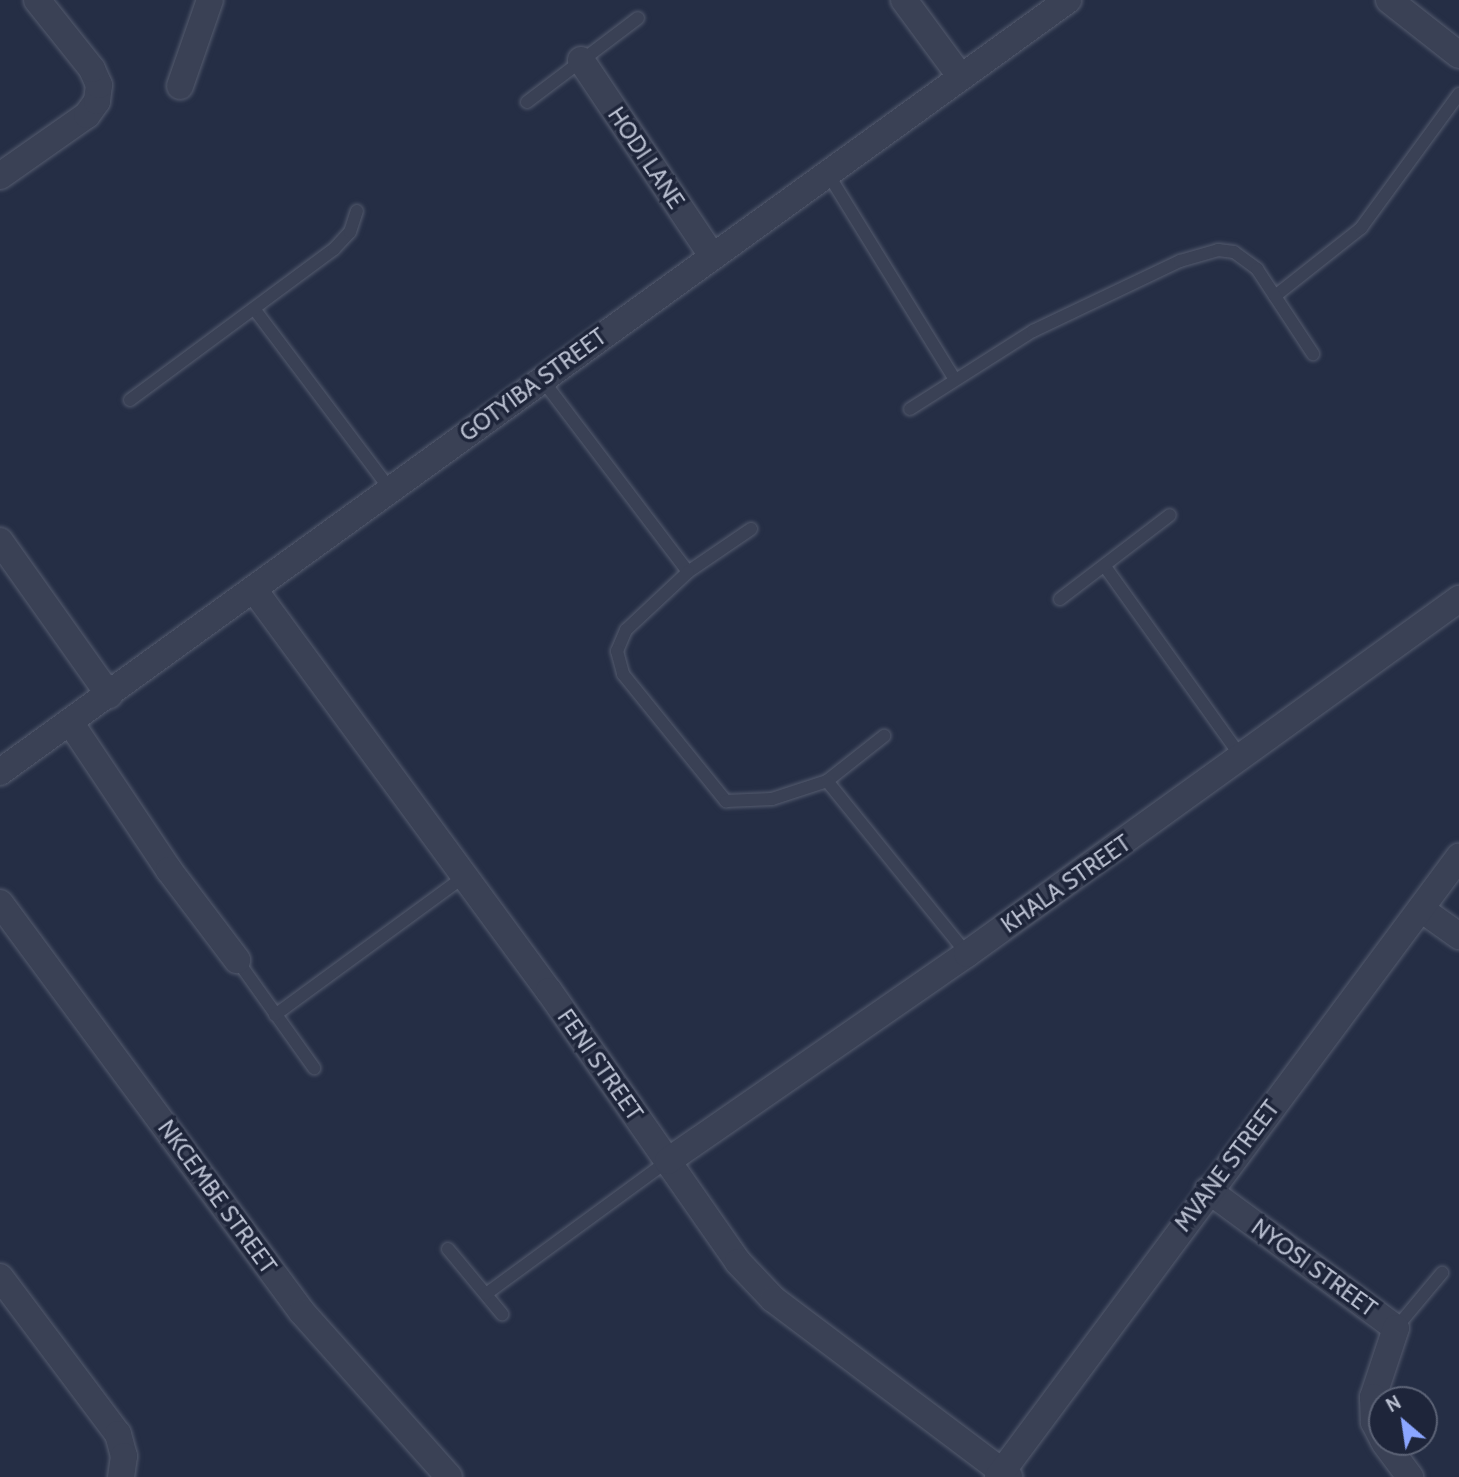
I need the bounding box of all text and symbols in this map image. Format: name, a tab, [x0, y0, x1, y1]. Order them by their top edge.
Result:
street label: HODI LANE	[602, 102, 690, 214]
street label: GOTYIBA STREET	[454, 323, 612, 447]
street label: KHALA STREET	[996, 829, 1136, 939]
street label: FENI STREET	[552, 1004, 648, 1126]
street label: MVANE STREET	[1169, 1095, 1285, 1237]
street label: NKCEMBE STREET	[152, 1115, 282, 1279]
street label: NYOSI STREET	[1246, 1213, 1382, 1323]
north arrow	[1368, 1386, 1438, 1456]
text: N	[1382, 1391, 1405, 1417]

